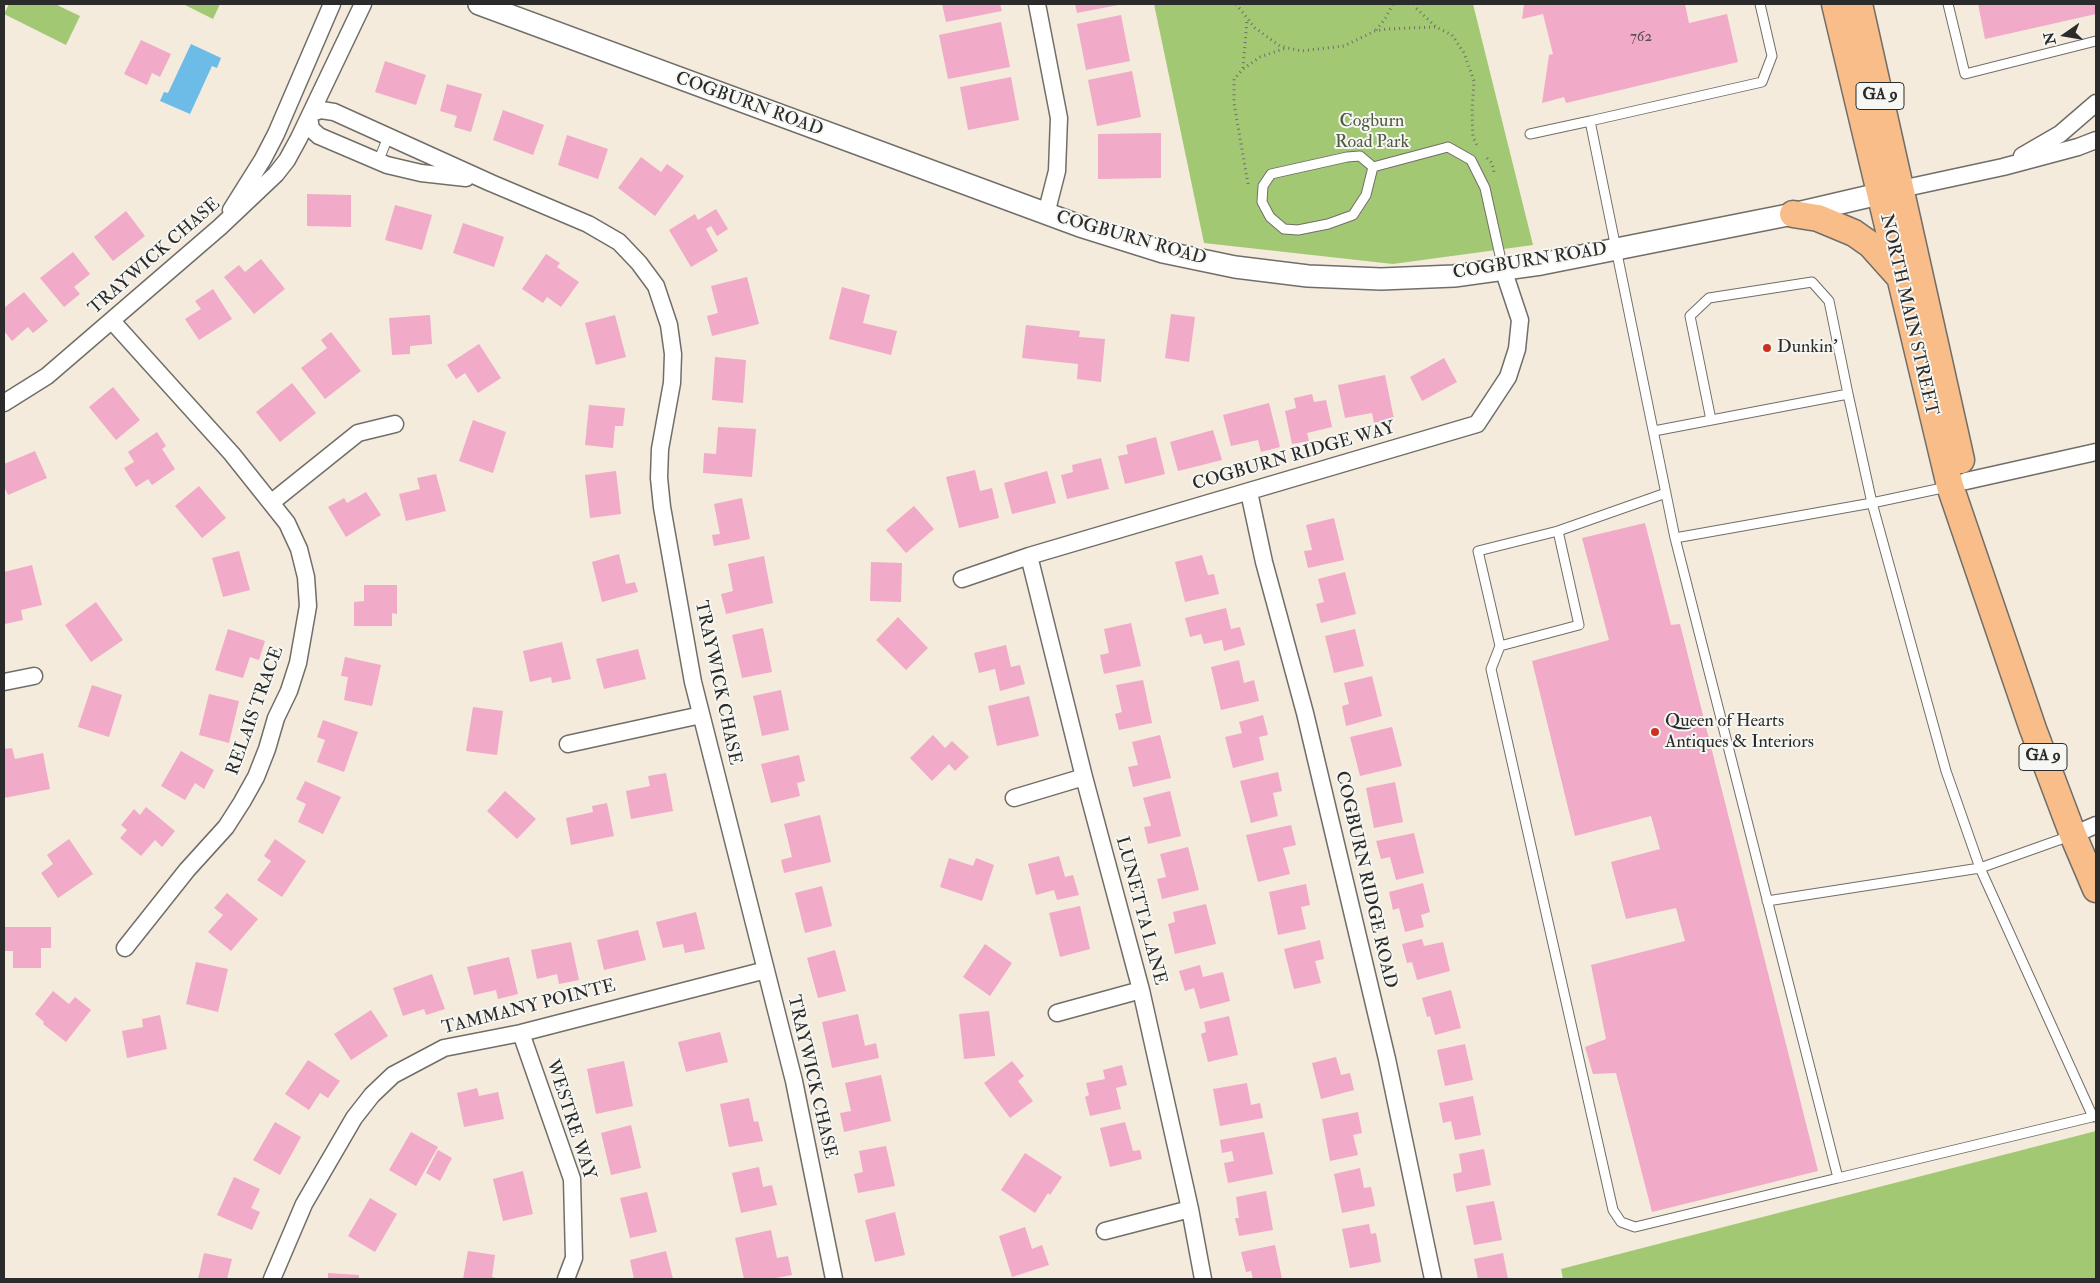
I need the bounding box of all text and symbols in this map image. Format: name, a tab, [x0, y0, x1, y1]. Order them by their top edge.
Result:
north arrow	[2040, 10, 2090, 60]
house number: 762	[1630, 29, 1652, 47]
text: N	[2040, 30, 2060, 47]
street label: COGBURN ROAD	[672, 68, 826, 142]
road number: GA 9	[1856, 82, 1904, 110]
park label: Cogburn Road Park	[1335, 111, 1409, 154]
street label: TRAYWICK CHASE	[85, 194, 225, 320]
street label: COGBURN ROAD	[1053, 207, 1209, 271]
street label: NORTH MAIN STREET	[1874, 212, 1942, 418]
street label: COGBURN ROAD	[1452, 239, 1608, 285]
place label: Dunkin'	[1777, 337, 1838, 359]
marker: Dunkin'	[1761, 342, 1773, 354]
street label: COGBURN RIDGE WAY	[1190, 418, 1398, 496]
street label: TRAYWICK CHASE	[689, 599, 745, 767]
street label: RELAIS TRACE	[223, 644, 289, 778]
place label: Queen of Hearts Antiques & Interiors	[1665, 711, 1814, 754]
marker: Queen of Hearts Antiques & Interiors	[1649, 726, 1661, 738]
road number: GA 9	[2019, 744, 2067, 770]
street label: COGBURN RIDGE ROAD	[1329, 769, 1401, 991]
street label: LUNETTA LANE	[1110, 835, 1170, 987]
street label: TAMMANY POINTE	[440, 976, 618, 1040]
street label: TRAYWICK CHASE	[782, 993, 840, 1161]
street label: WESTRE WAY	[540, 1057, 600, 1183]

